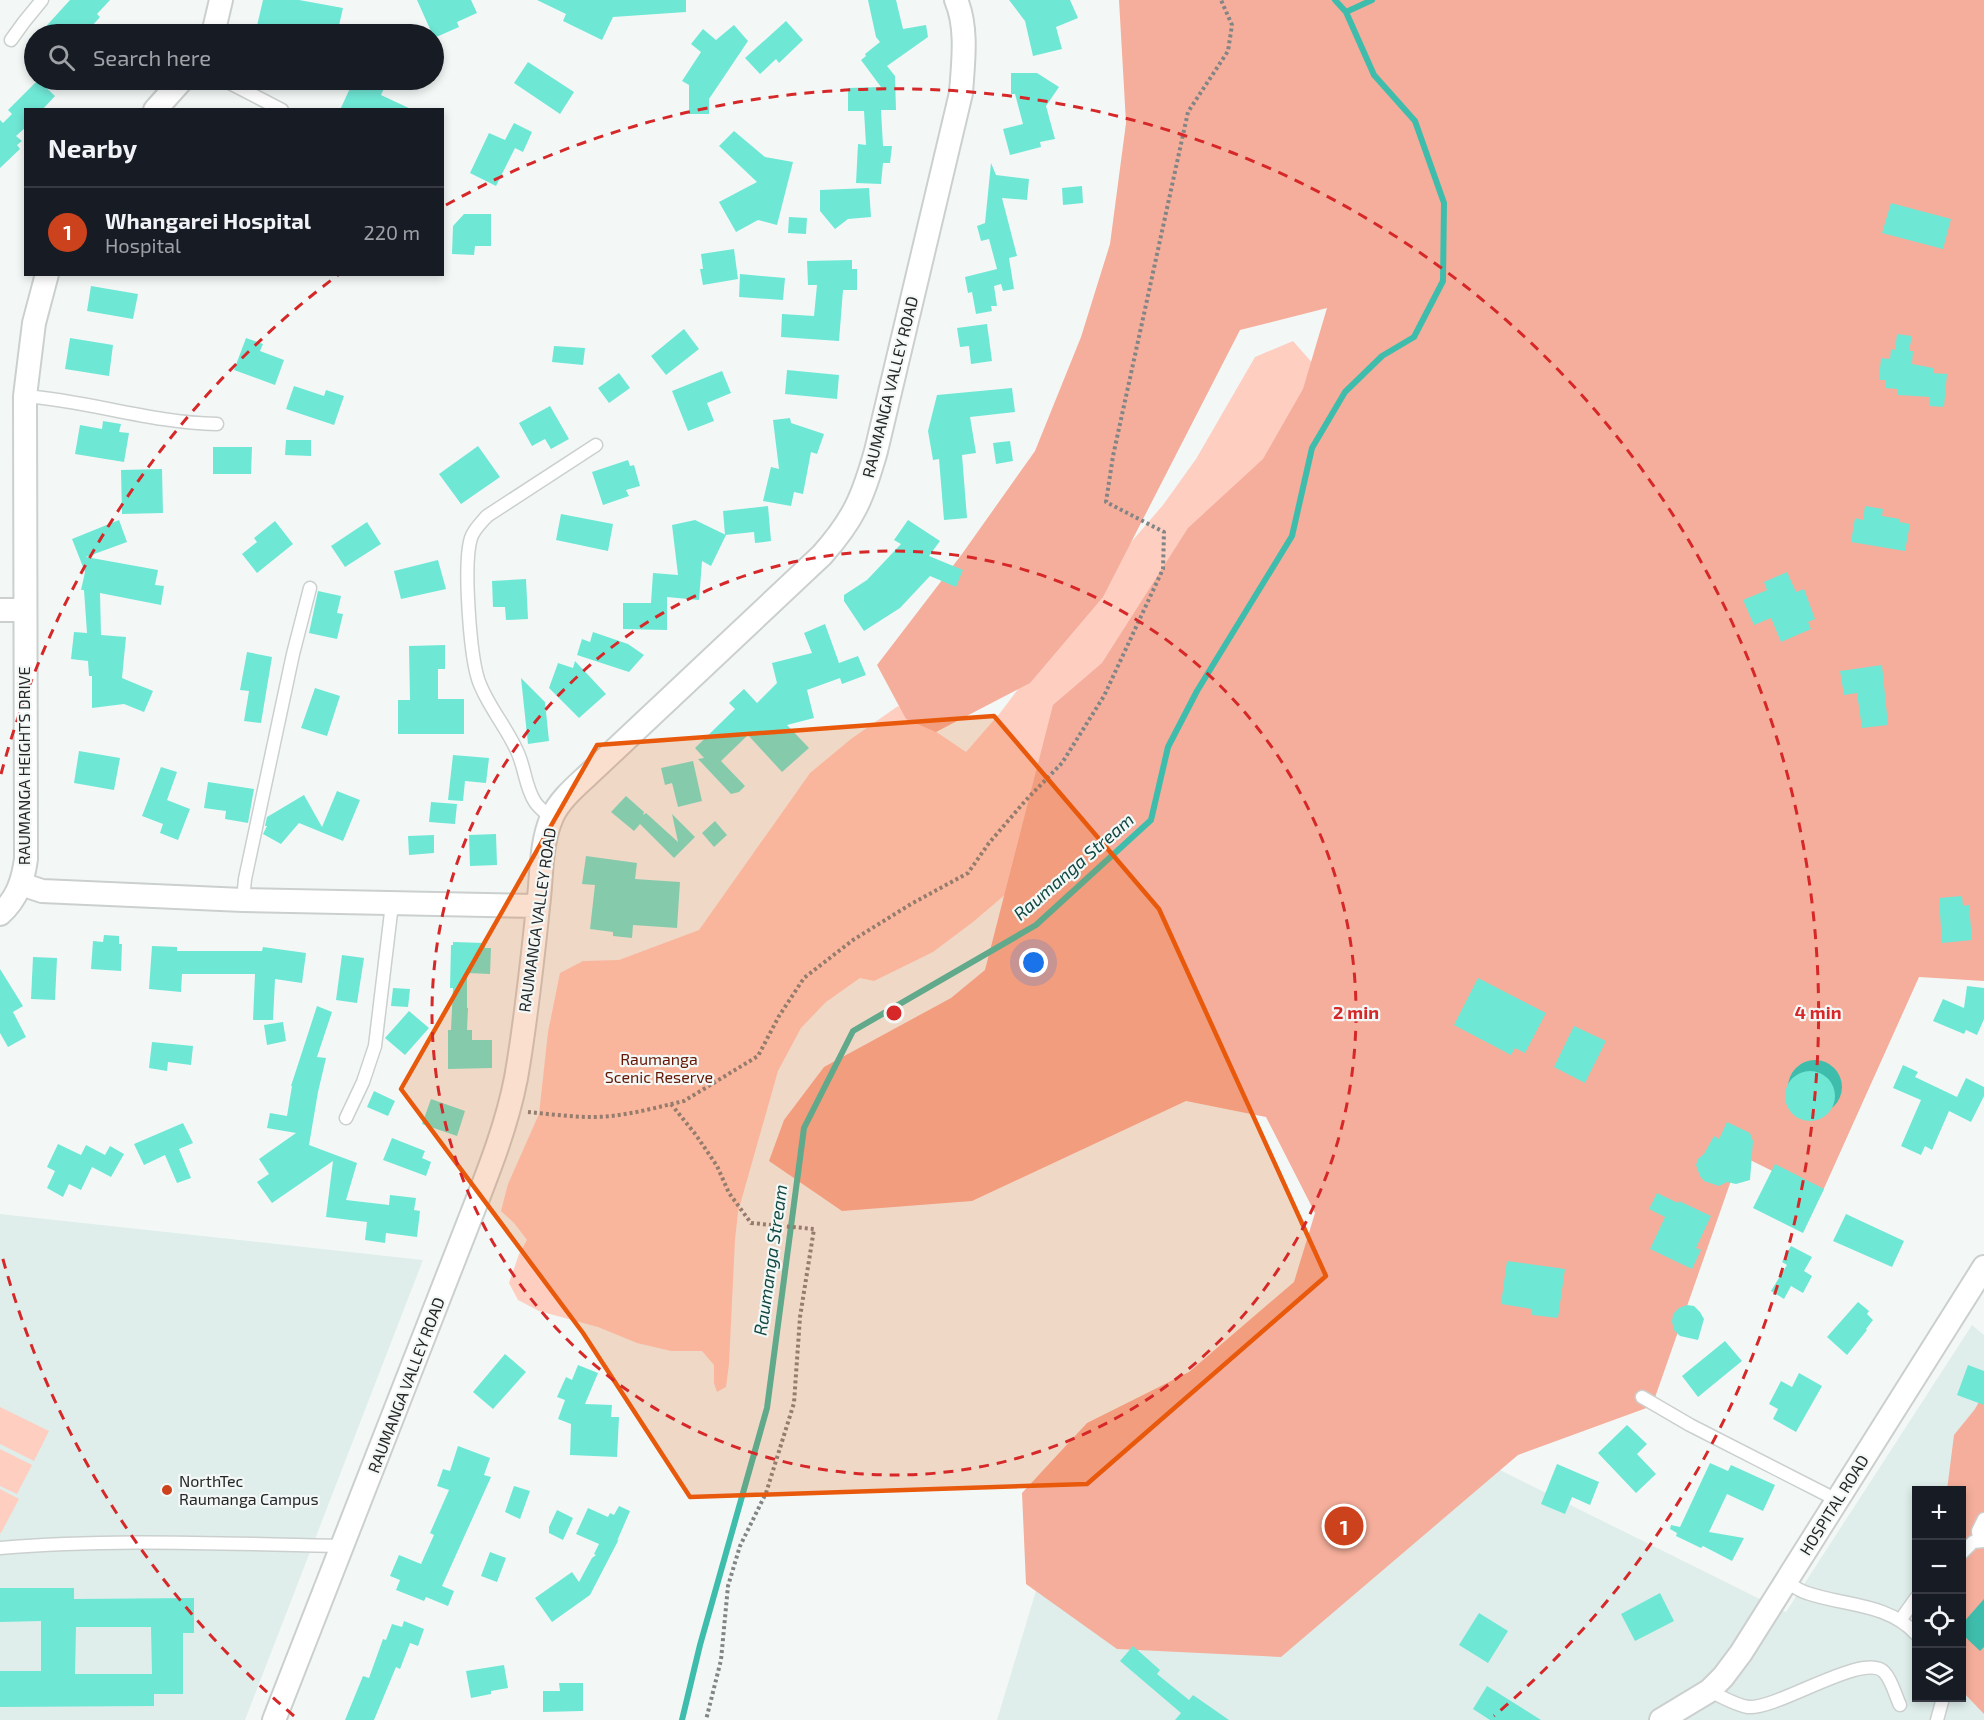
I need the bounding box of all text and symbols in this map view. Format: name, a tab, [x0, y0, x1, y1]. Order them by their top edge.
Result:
search box	[24, 24, 444, 90]
icon: search	[45, 41, 78, 74]
text: Search here	[93, 44, 211, 70]
text: Nearby	[48, 132, 137, 163]
text: Whangarei Hospital	[105, 207, 311, 233]
text: 1	[63, 220, 72, 244]
text: 220 m	[363, 220, 420, 244]
text: Hospital	[105, 233, 181, 257]
street label: RAUMANGA VALLEY ROAD	[858, 294, 921, 480]
street label: RAUMANGA HEIGHTS DRIVE	[14, 667, 33, 865]
water label: Raumanga Stream	[1009, 808, 1138, 924]
street label: RAUMANGA VALLEY ROAD	[514, 826, 559, 1014]
your location	[1019, 948, 1048, 977]
text: 2 min	[1333, 1001, 1379, 1023]
text: 4 min	[1795, 1001, 1842, 1023]
centre of rings	[884, 1003, 904, 1023]
park label: Raumanga Scenic Reserve	[605, 1049, 713, 1086]
water label: Raumanga Stream	[749, 1183, 791, 1337]
street label: RAUMANGA VALLEY ROAD	[363, 1294, 448, 1475]
street label: HOSPITAL ROAD	[1795, 1451, 1872, 1558]
place label: NorthTec Raumanga Campus	[179, 1471, 319, 1508]
marker: NorthTec Raumanga Campus	[160, 1483, 174, 1497]
map controls	[1912, 1486, 1966, 1702]
button: +	[1912, 1486, 1966, 1540]
pin: 1	[1324, 1504, 1364, 1549]
button: −	[1912, 1540, 1966, 1594]
button: locate	[1912, 1594, 1966, 1648]
button: layers	[1912, 1648, 1966, 1702]

